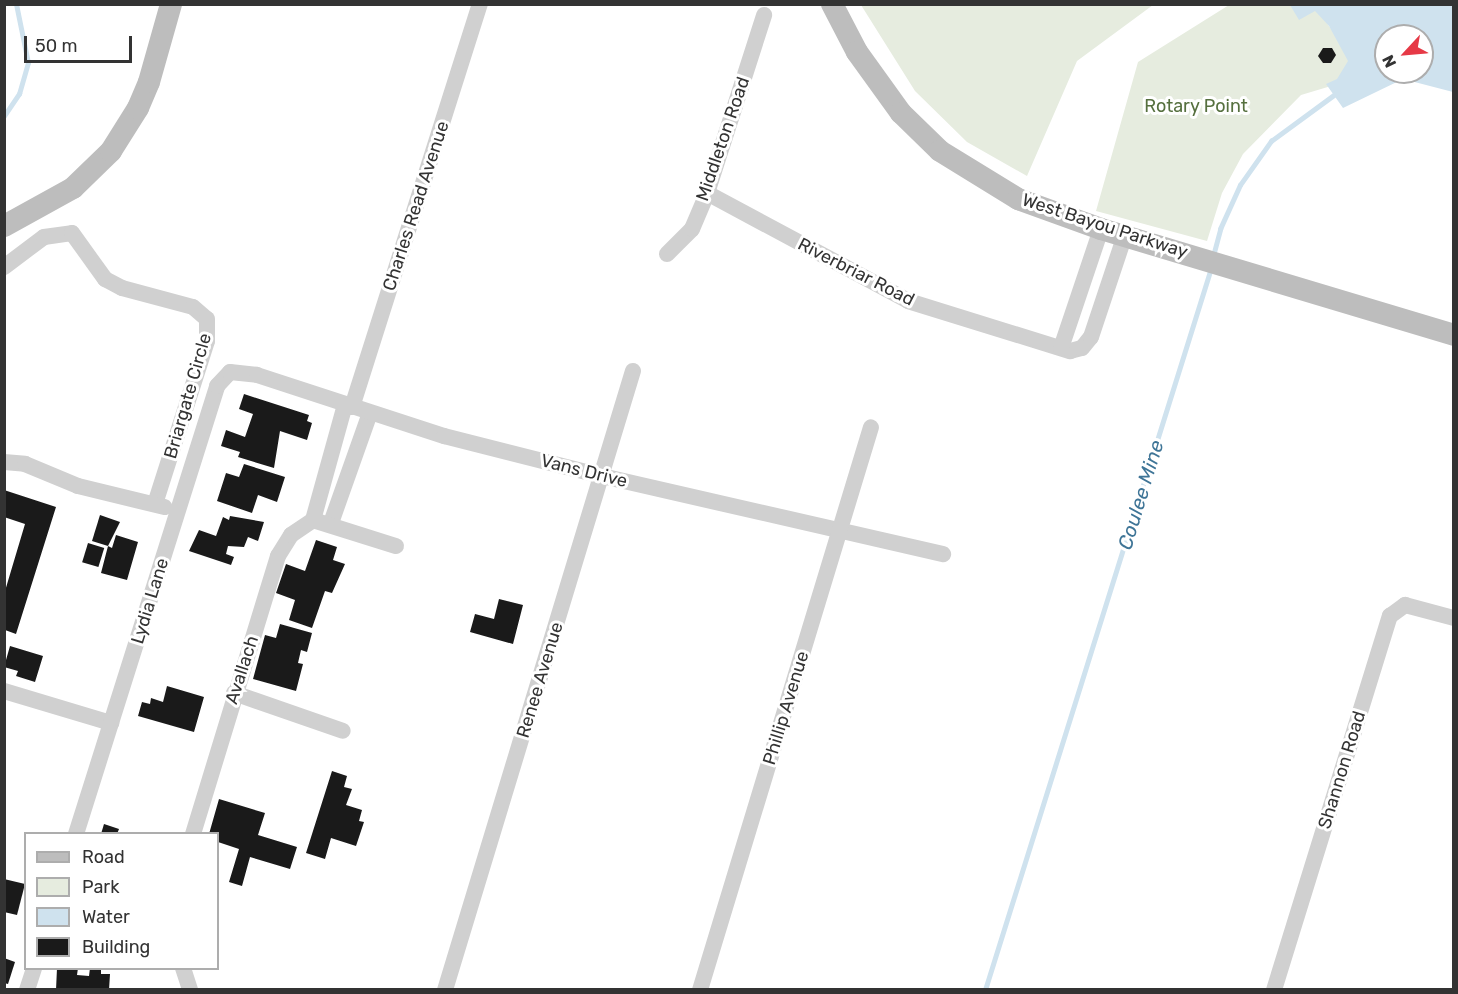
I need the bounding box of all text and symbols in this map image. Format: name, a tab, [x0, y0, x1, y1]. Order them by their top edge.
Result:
scale bar	[27, 24, 135, 62]
north arrow	[1374, 24, 1434, 84]
text: 50 m	[35, 35, 78, 57]
text: N	[1378, 52, 1400, 71]
street label: Middleton Road	[692, 74, 754, 204]
park label: Rotary Point	[1144, 95, 1248, 117]
street label: Charles Read Avenue	[378, 118, 454, 294]
street label: West Bayou Parkway	[1019, 189, 1191, 263]
street label: Riverbriar Road	[794, 233, 918, 311]
street label: Briargate Circle	[160, 331, 216, 461]
water label: Coulee Mine	[1113, 437, 1169, 553]
street label: Vans Drive	[538, 450, 630, 492]
street label: Lydia Lane	[127, 556, 173, 646]
street label: Renee Avenue	[512, 619, 568, 741]
street label: Avallach	[221, 633, 263, 707]
street label: Phillip Avenue	[758, 648, 814, 768]
street label: Shannon Road	[1314, 708, 1370, 832]
legend	[24, 832, 219, 970]
text: Road	[82, 846, 125, 868]
text: Park	[82, 876, 119, 898]
text: Water	[82, 906, 130, 928]
text: Building	[82, 936, 150, 958]

